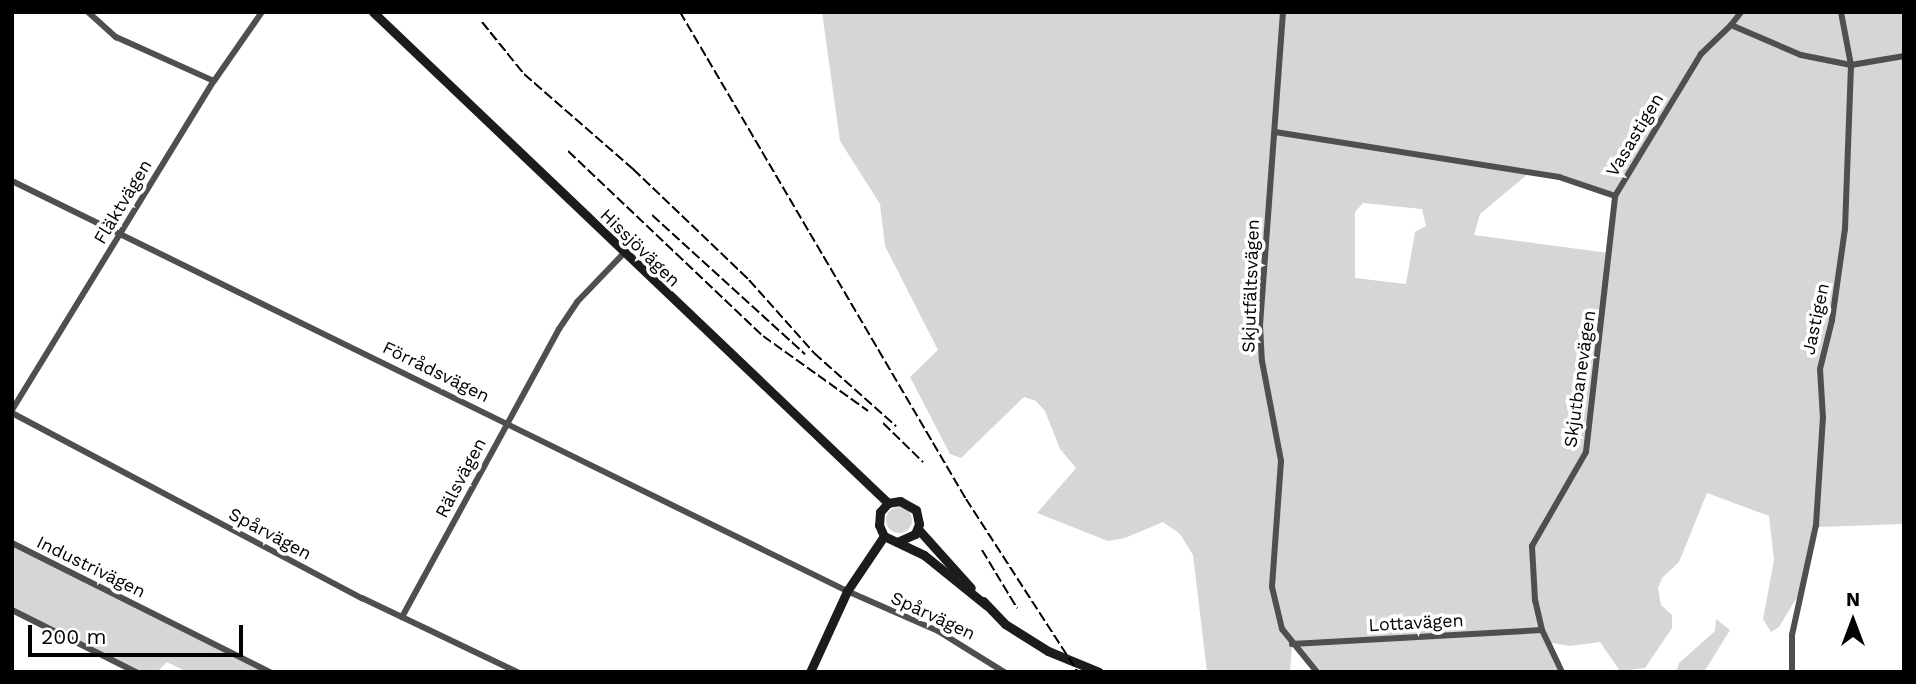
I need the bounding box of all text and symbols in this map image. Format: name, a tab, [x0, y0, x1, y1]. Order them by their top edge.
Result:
street label: Vasastigen	[1602, 89, 1668, 181]
street label: Fläktvägen	[89, 156, 157, 248]
street label: Hissjövägen	[595, 204, 685, 292]
street label: Skjutfältsvägen	[1238, 219, 1264, 353]
street label: Jastigen	[1798, 281, 1834, 357]
street label: Skjutbanevägen	[1560, 309, 1600, 449]
street label: Förrådsvägen	[379, 337, 493, 407]
street label: Rälsvägen	[431, 434, 491, 522]
street label: Spårvägen	[225, 503, 315, 565]
street label: Industrivägen	[33, 531, 149, 603]
north arrow	[1818, 586, 1888, 656]
street label: Spårvägen	[887, 587, 979, 645]
text: N	[1846, 588, 1860, 611]
scale bar	[32, 610, 247, 654]
street label: Lottavägen	[1368, 610, 1464, 636]
text: 200 m	[41, 624, 107, 649]

